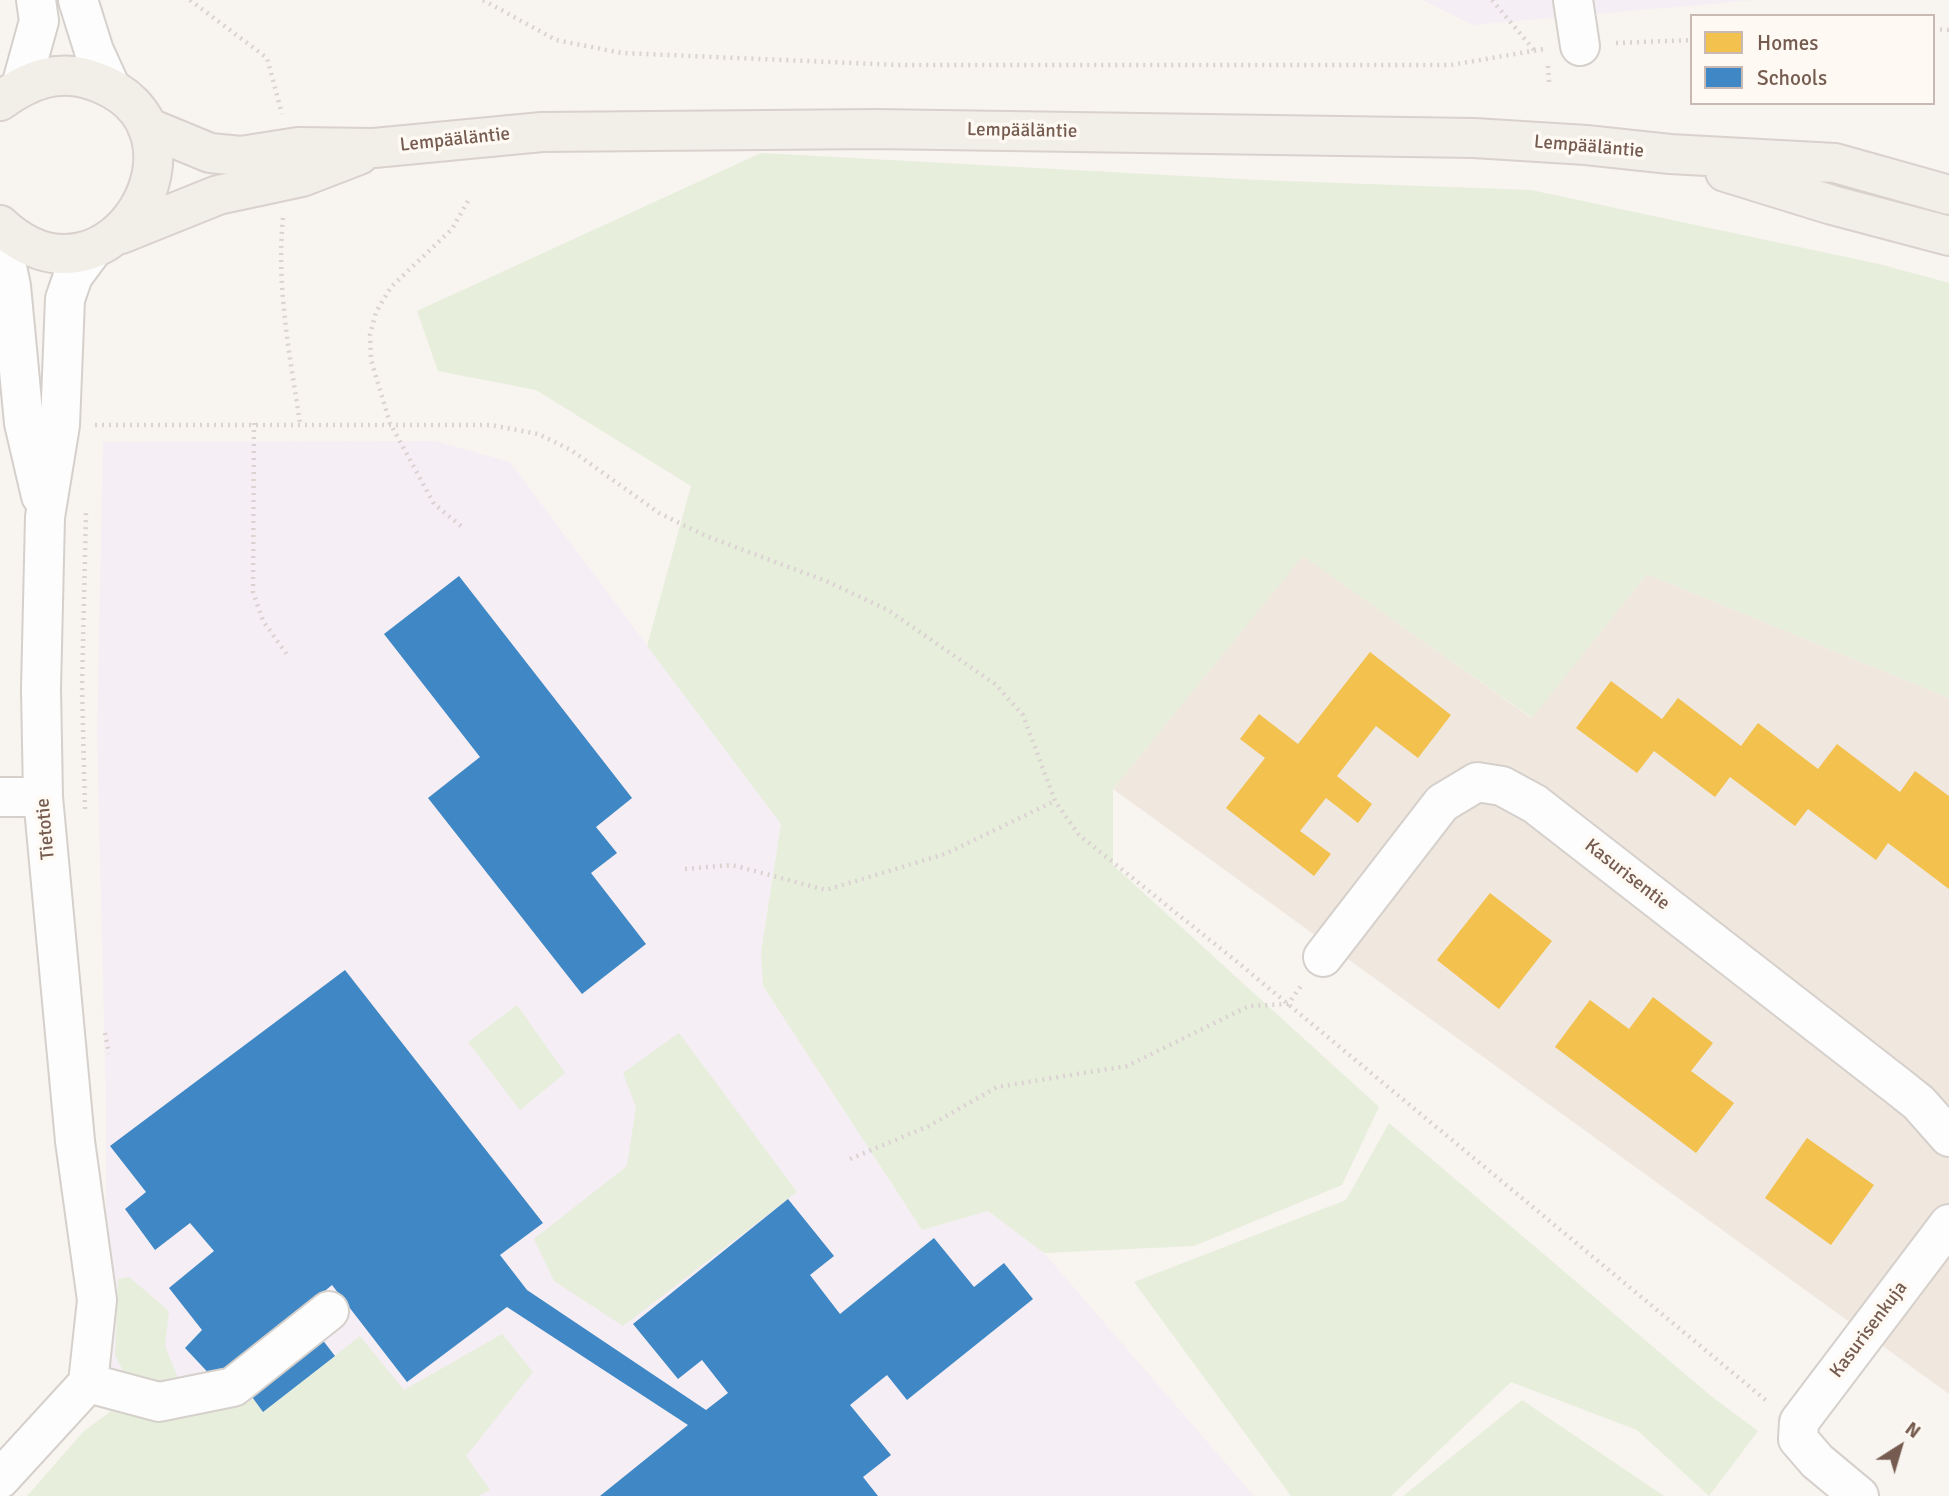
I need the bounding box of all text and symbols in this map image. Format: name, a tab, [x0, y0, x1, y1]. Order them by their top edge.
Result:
legend	[1690, 14, 1935, 105]
text: Homes	[1757, 30, 1819, 56]
text: Schools	[1757, 65, 1827, 91]
street label: Lempääläntie	[967, 119, 1077, 143]
street label: Lempääläntie	[399, 123, 511, 157]
street label: Lempääläntie	[1533, 131, 1645, 163]
street label: Tietotie	[32, 797, 60, 861]
street label: Kasurisentie	[1580, 835, 1674, 915]
street label: Kasurisenkuja	[1825, 1277, 1913, 1383]
north arrow	[1865, 1412, 1935, 1482]
text: N	[1900, 1417, 1925, 1444]

